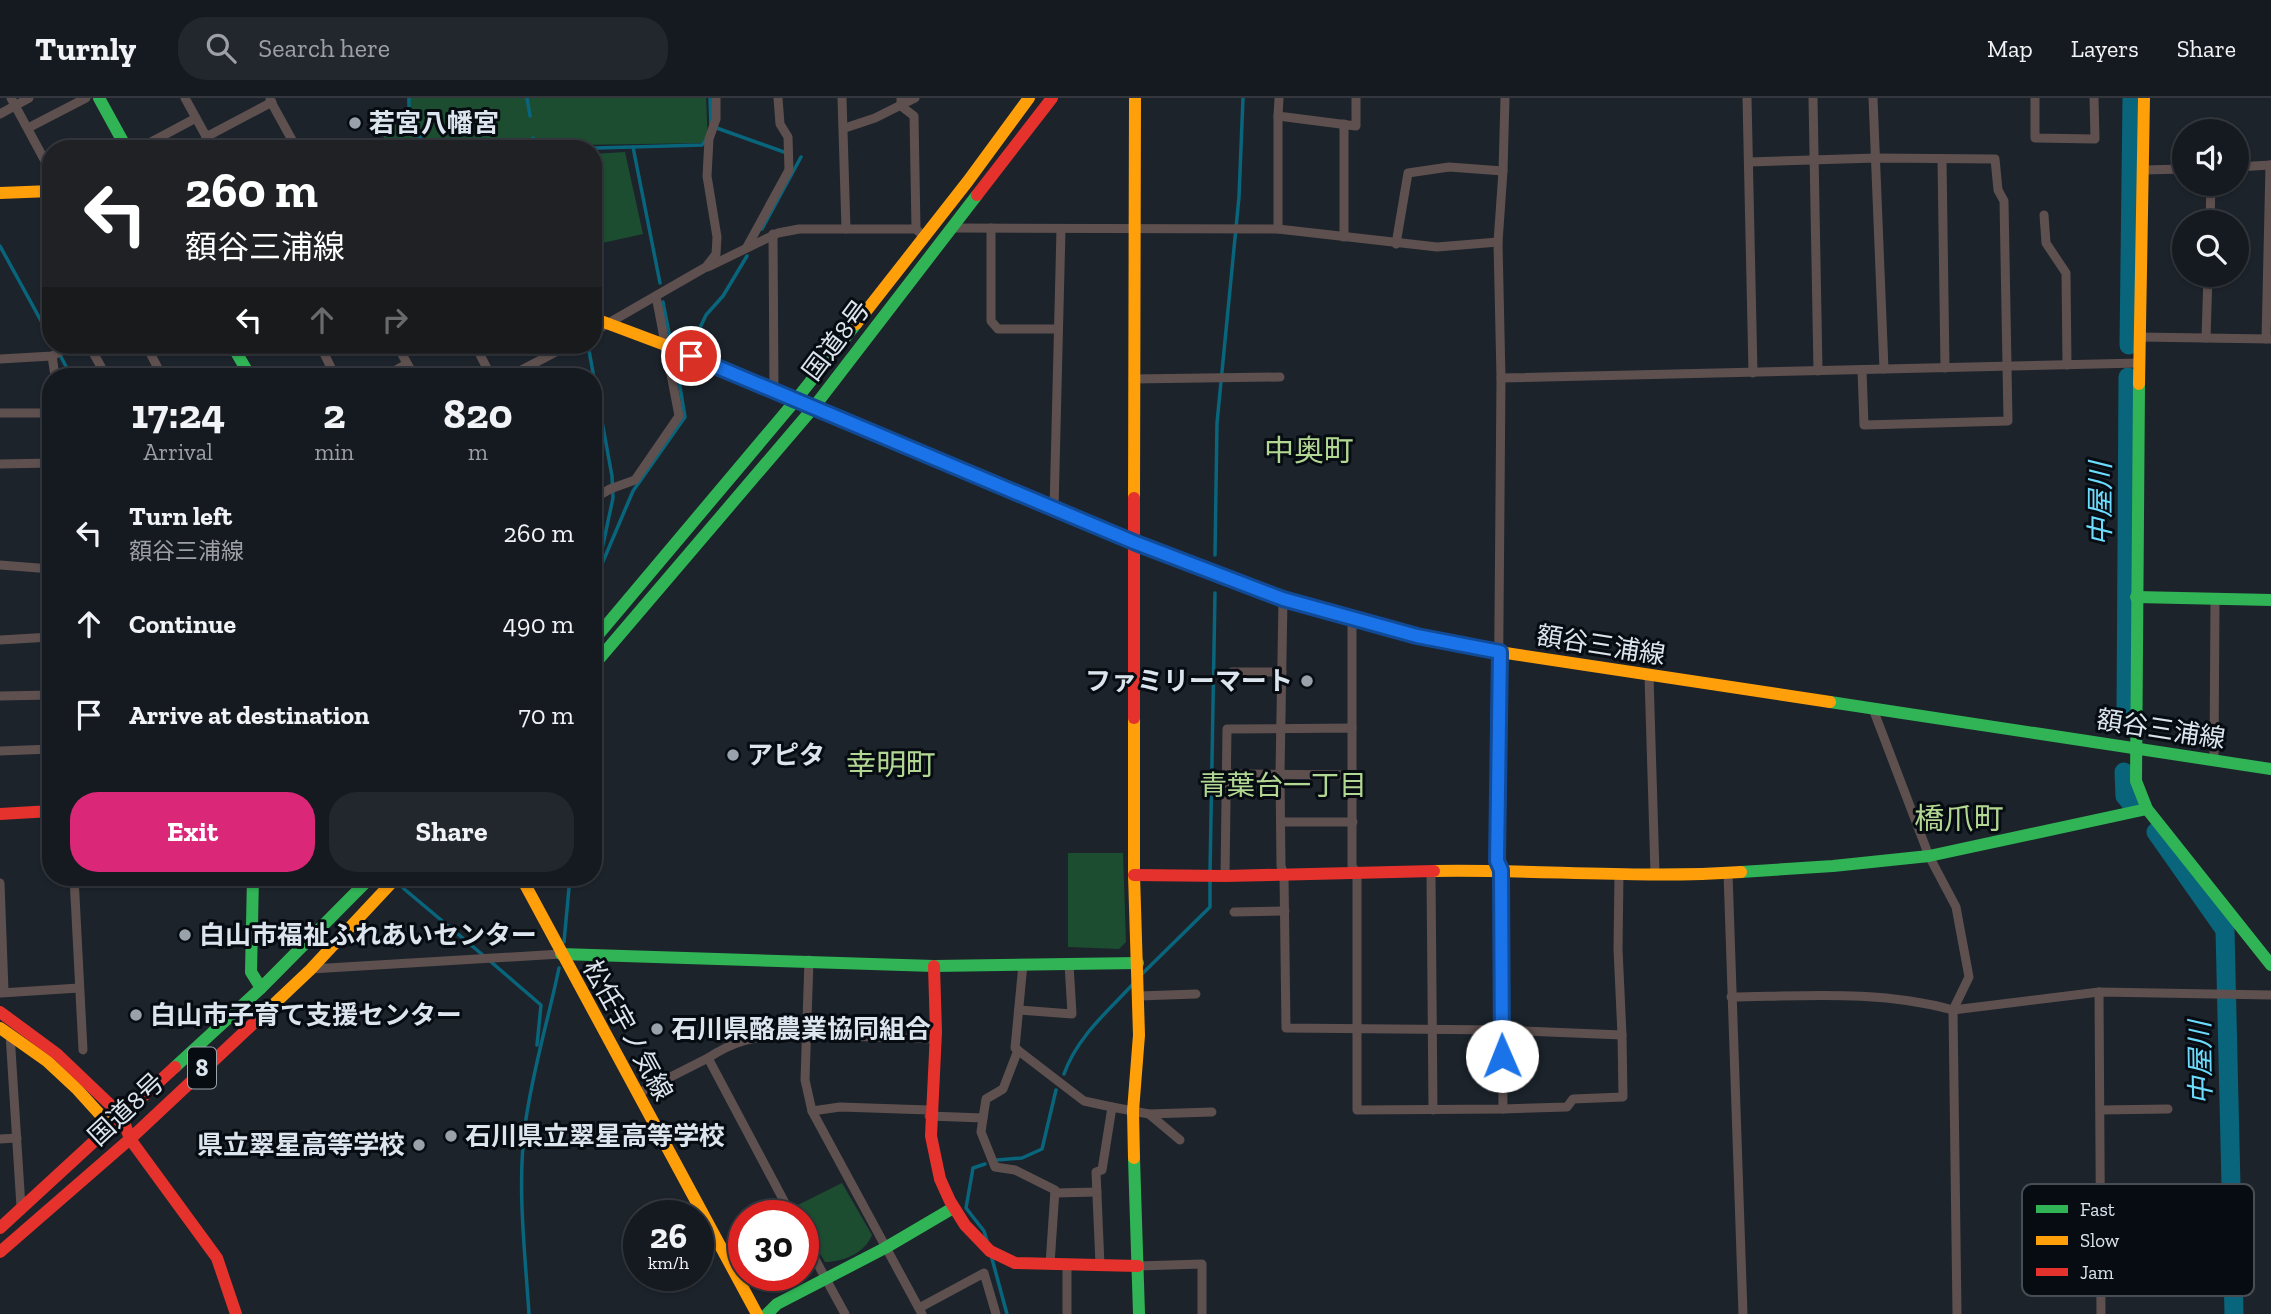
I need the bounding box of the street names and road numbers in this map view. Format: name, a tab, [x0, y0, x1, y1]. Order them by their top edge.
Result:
street label: 国道8号	[796, 294, 876, 386]
street label: 額谷三浦線	[1534, 619, 1668, 671]
street label: 額谷三浦線	[2094, 703, 2228, 755]
street label: 松任宇ノ気線	[576, 954, 680, 1106]
road number: 8	[188, 1048, 216, 1088]
street label: 国道8号	[81, 1066, 171, 1152]

